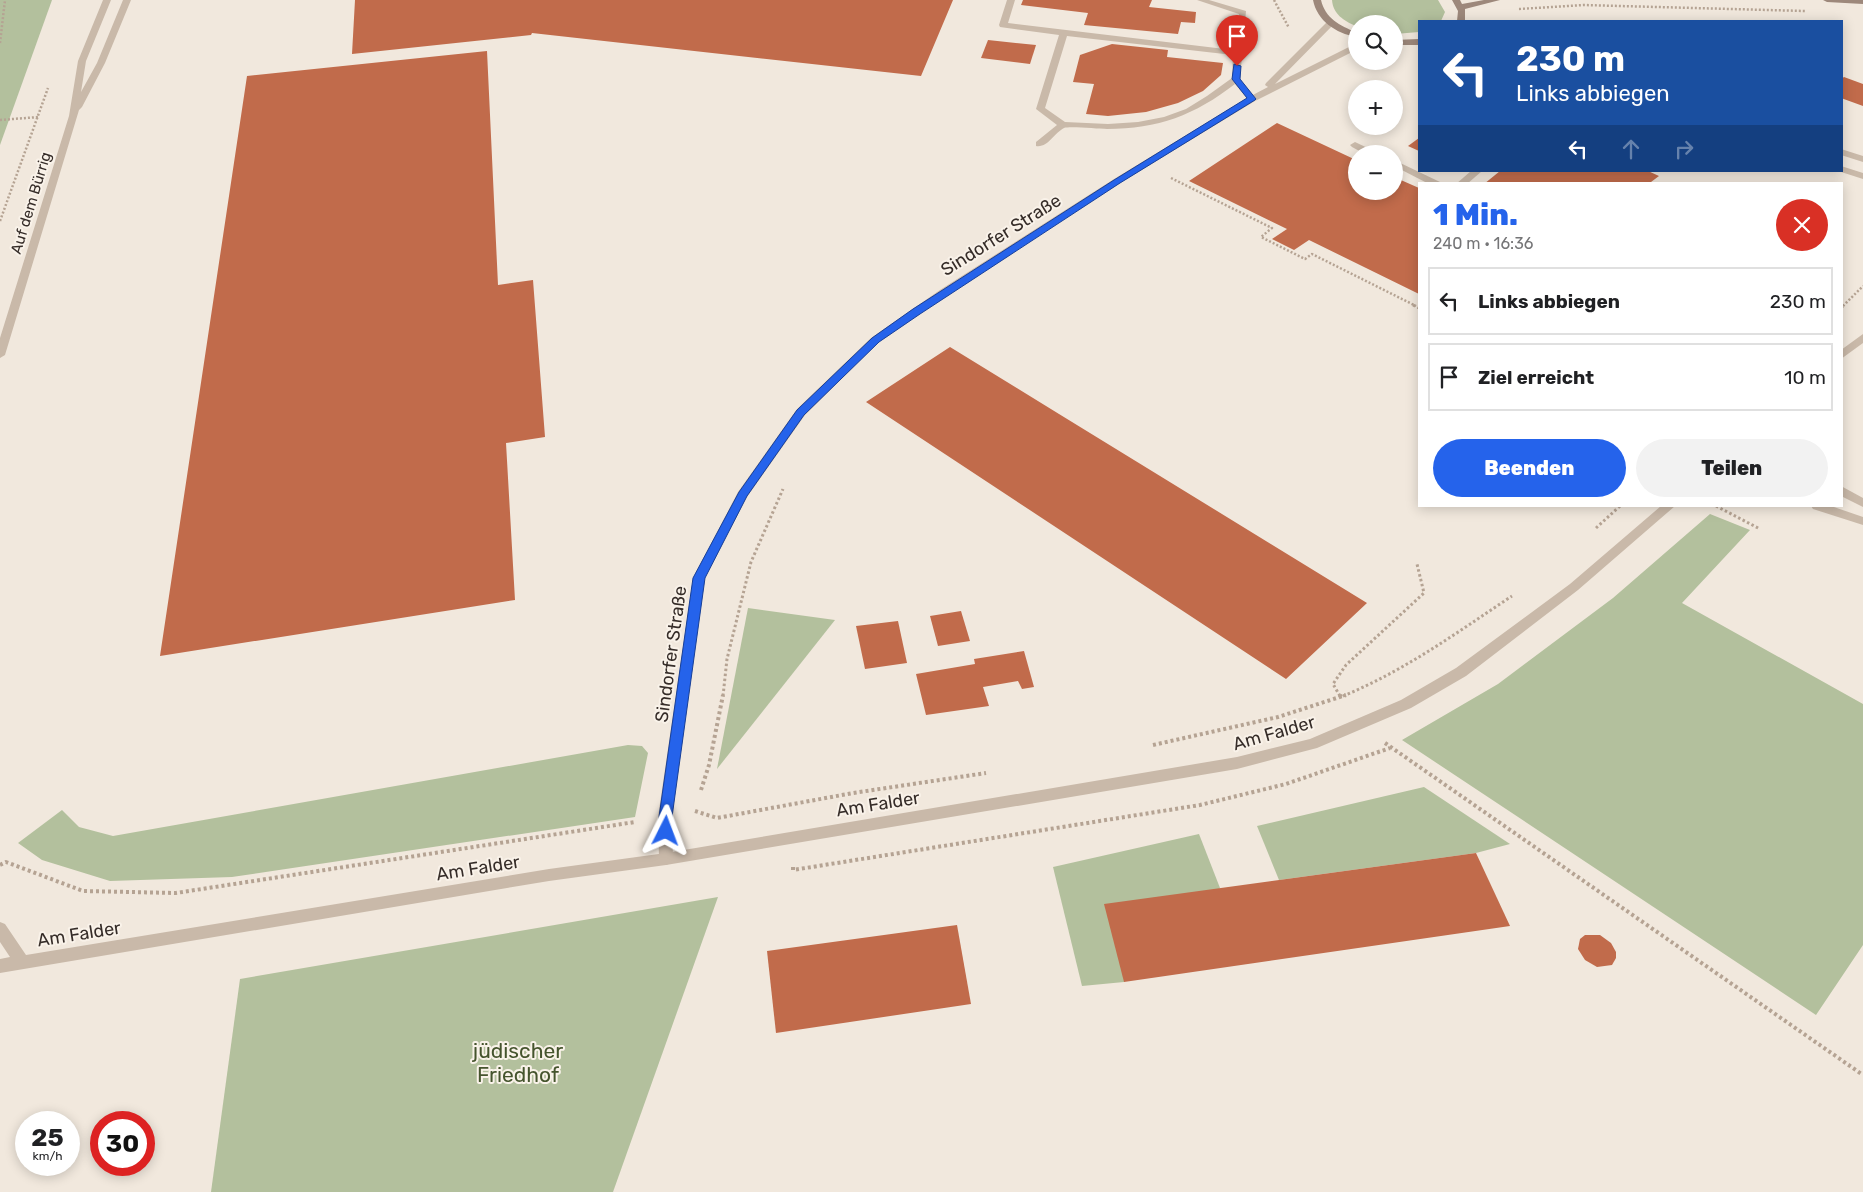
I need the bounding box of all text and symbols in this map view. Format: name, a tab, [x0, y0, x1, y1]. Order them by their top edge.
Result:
pin	[1216, 15, 1258, 66]
map controls	[1348, 15, 1403, 200]
button: search	[1348, 15, 1403, 70]
icon: arrive	[1223, 22, 1251, 50]
text: 230 m	[1516, 38, 1625, 80]
icon: left	[1433, 40, 1498, 105]
button: +	[1348, 80, 1403, 135]
text: Links abbiegen	[1516, 80, 1670, 107]
icon: left	[1564, 135, 1592, 163]
icon: ahead	[1617, 135, 1645, 163]
icon: right	[1670, 135, 1698, 163]
button: −	[1348, 145, 1403, 200]
street label: Auf dem Bürrig	[7, 150, 55, 256]
street label: Sindorfer Straße	[937, 189, 1065, 281]
text: 1 Min.	[1433, 197, 1518, 233]
button: close	[1776, 199, 1828, 251]
text: 240 m · 16:36	[1433, 234, 1533, 253]
icon: left	[1435, 287, 1463, 315]
text: Links abbiegen	[1478, 290, 1620, 313]
text: 230 m	[1770, 290, 1826, 313]
icon: arrive	[1435, 363, 1463, 391]
text: Ziel erreicht	[1478, 366, 1594, 389]
text: 10 m	[1784, 366, 1826, 389]
button: Beenden	[1433, 439, 1626, 497]
button: Teilen	[1636, 439, 1828, 497]
street label: Sindorfer Straße	[651, 584, 691, 724]
street label: Am Falder	[1230, 711, 1318, 755]
street label: Am Falder	[835, 787, 922, 821]
position arrow	[639, 804, 691, 856]
street label: Am Falder	[435, 851, 522, 885]
street label: Am Falder	[36, 917, 123, 951]
park label: jüdischer Friedhof	[472, 1038, 563, 1087]
speed limit sign: 30	[90, 1111, 155, 1176]
text: 25	[31, 1123, 64, 1152]
text: km/h	[33, 1149, 62, 1163]

